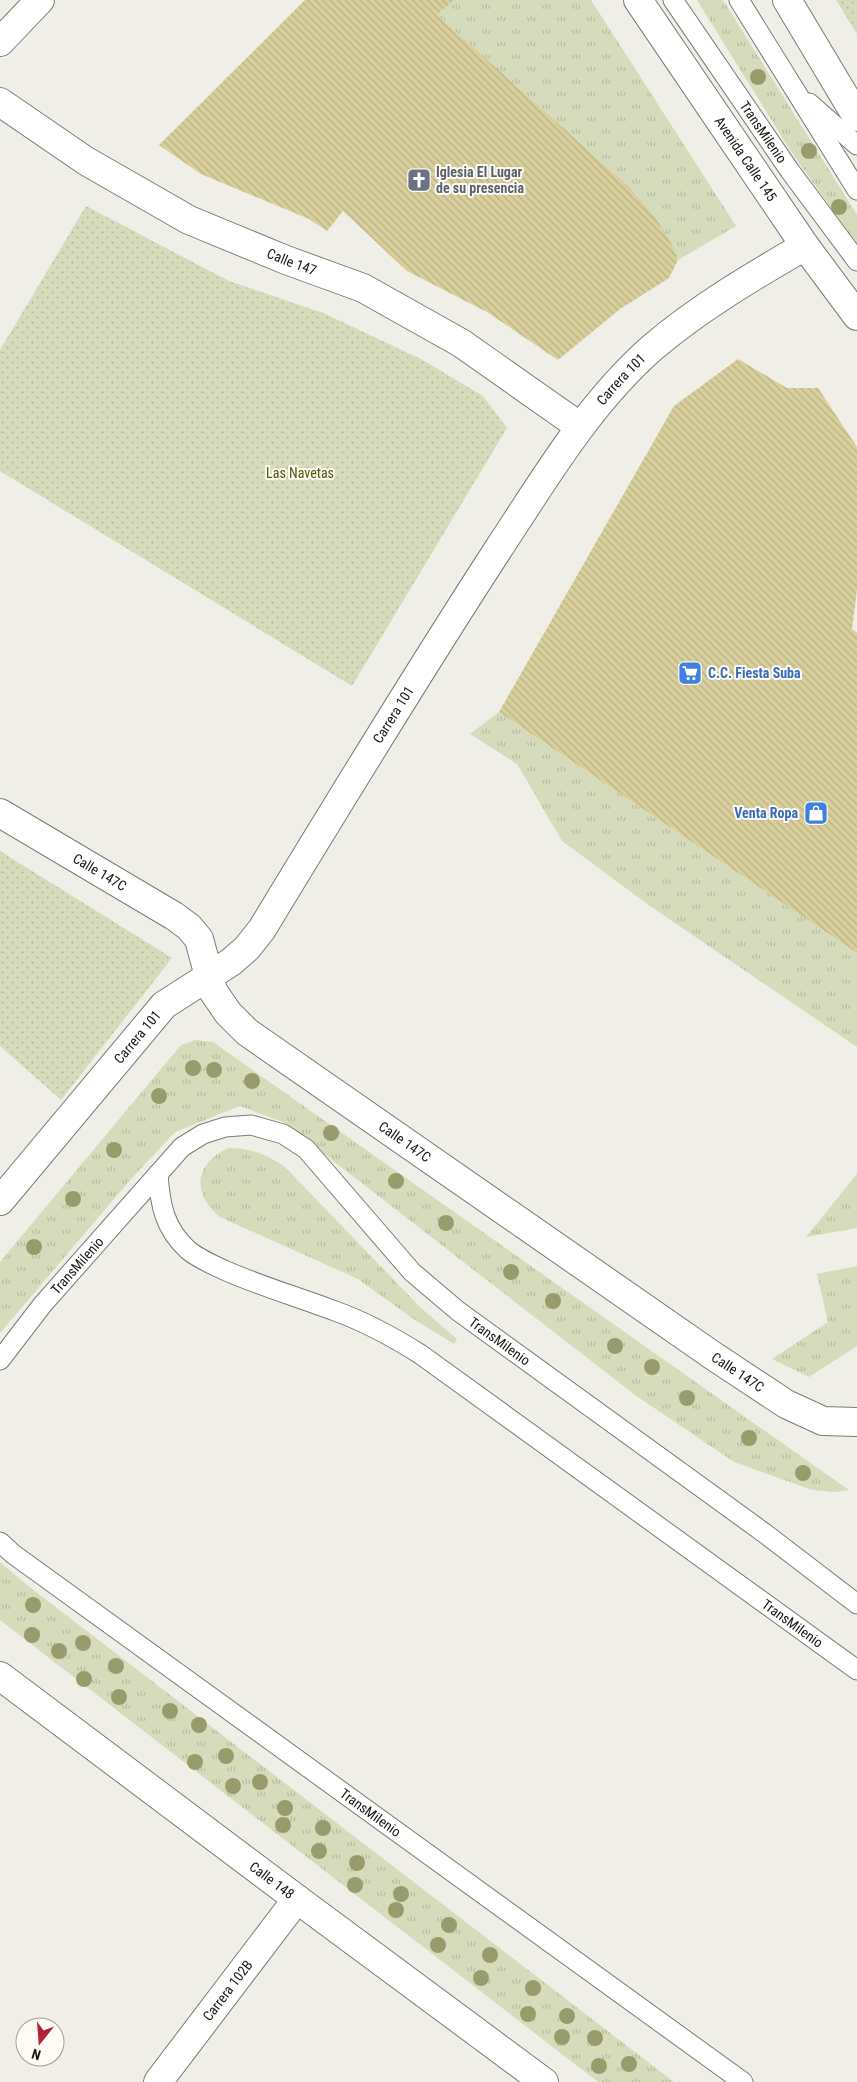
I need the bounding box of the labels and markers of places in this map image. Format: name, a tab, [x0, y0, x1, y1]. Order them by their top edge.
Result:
place label: Iglesia El Lugar de su presencia	[436, 164, 524, 196]
church icon: Iglesia El Lugar de su presencia	[406, 167, 432, 193]
supermarket icon: C.C. Fiesta Suba	[677, 660, 703, 686]
place label: C.C. Fiesta Suba	[708, 665, 801, 681]
shop icon: Venta Ropa	[803, 800, 829, 826]
place label: Venta Ropa	[734, 805, 798, 821]

